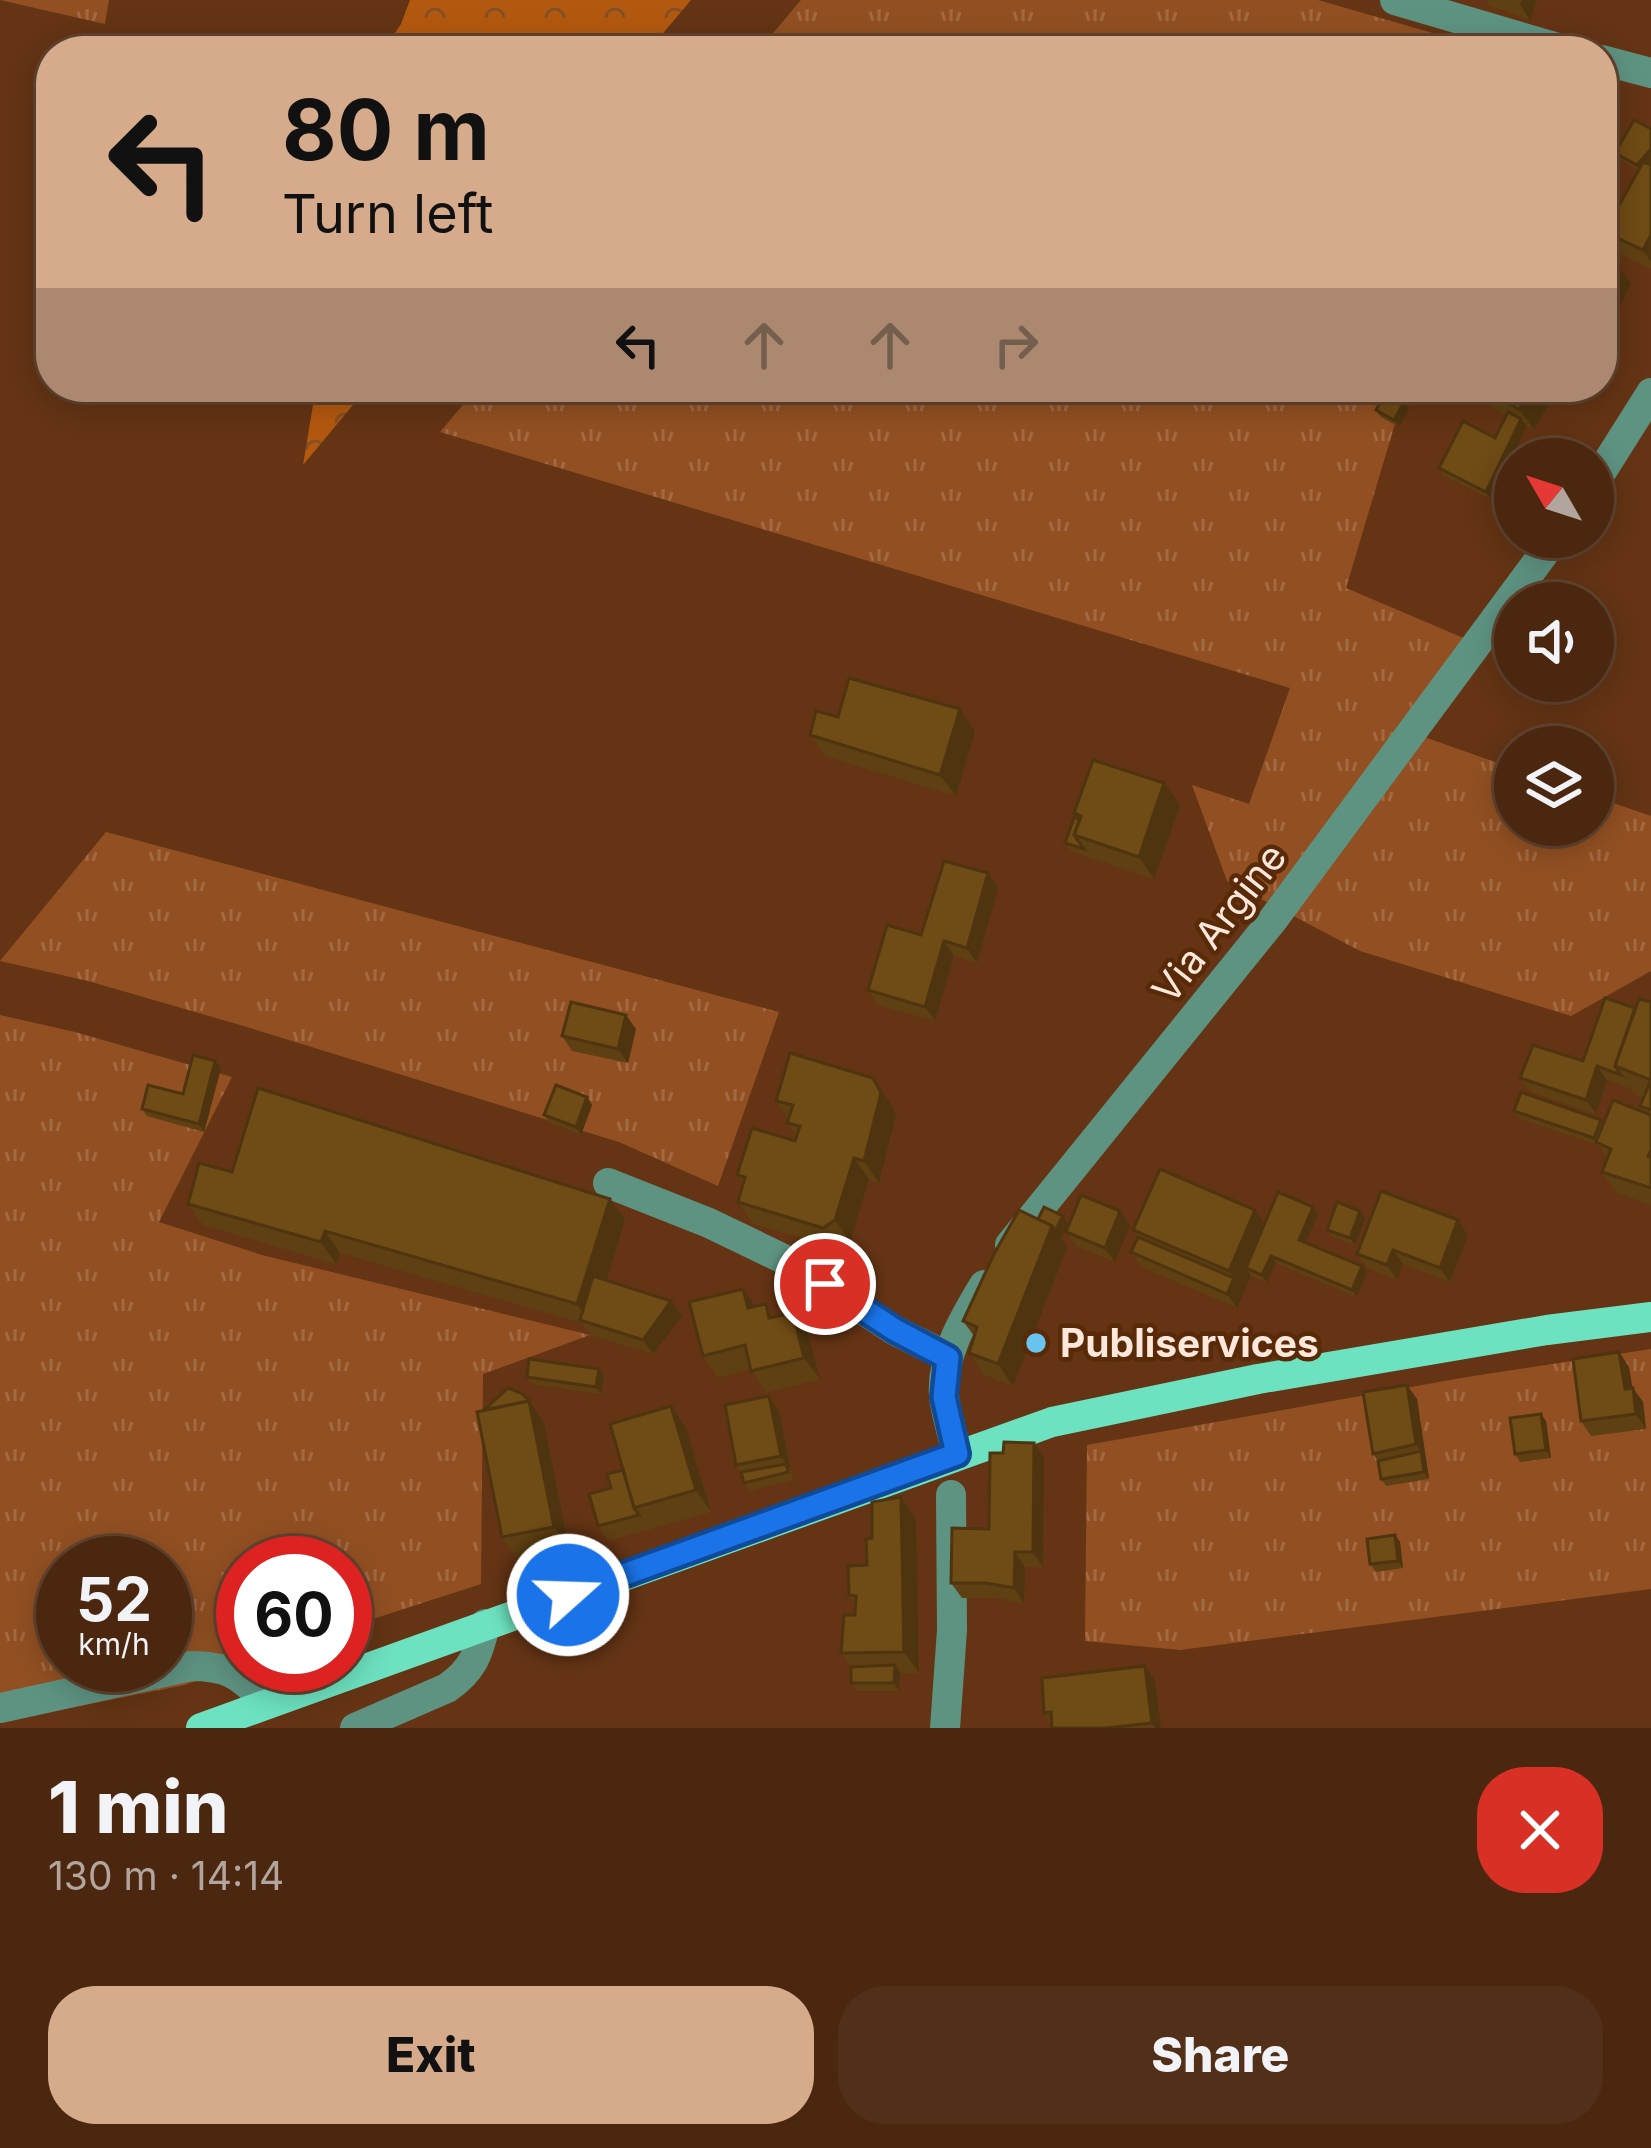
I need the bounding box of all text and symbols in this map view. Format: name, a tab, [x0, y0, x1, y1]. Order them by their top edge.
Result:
text: 80 m	[282, 79, 490, 180]
icon: left	[84, 84, 240, 240]
text: Turn left	[282, 181, 493, 246]
icon: left	[605, 312, 671, 378]
icon: ahead	[731, 312, 797, 378]
icon: ahead	[857, 312, 923, 378]
icon: right	[983, 312, 1049, 378]
north arrow	[1494, 438, 1614, 558]
map controls	[1494, 438, 1614, 846]
button: sound	[1494, 582, 1614, 702]
button: layers	[1494, 726, 1614, 846]
street label: Via Argine	[1142, 834, 1295, 1012]
pin	[774, 1233, 876, 1335]
icon: arrive	[792, 1251, 858, 1317]
place label: Publiservices	[1060, 1319, 1319, 1366]
marker: Publiservices	[1023, 1330, 1049, 1356]
position arrow	[505, 1532, 631, 1658]
speed limit sign: 60	[216, 1536, 372, 1692]
text: 52	[76, 1563, 152, 1635]
text: km/h	[78, 1626, 150, 1662]
text: 1 min	[48, 1763, 228, 1850]
button: close	[1477, 1767, 1603, 1893]
text: 130 m · 14:14	[48, 1852, 284, 1899]
button: Exit	[48, 1986, 814, 2124]
button: Share	[838, 1986, 1603, 2124]

